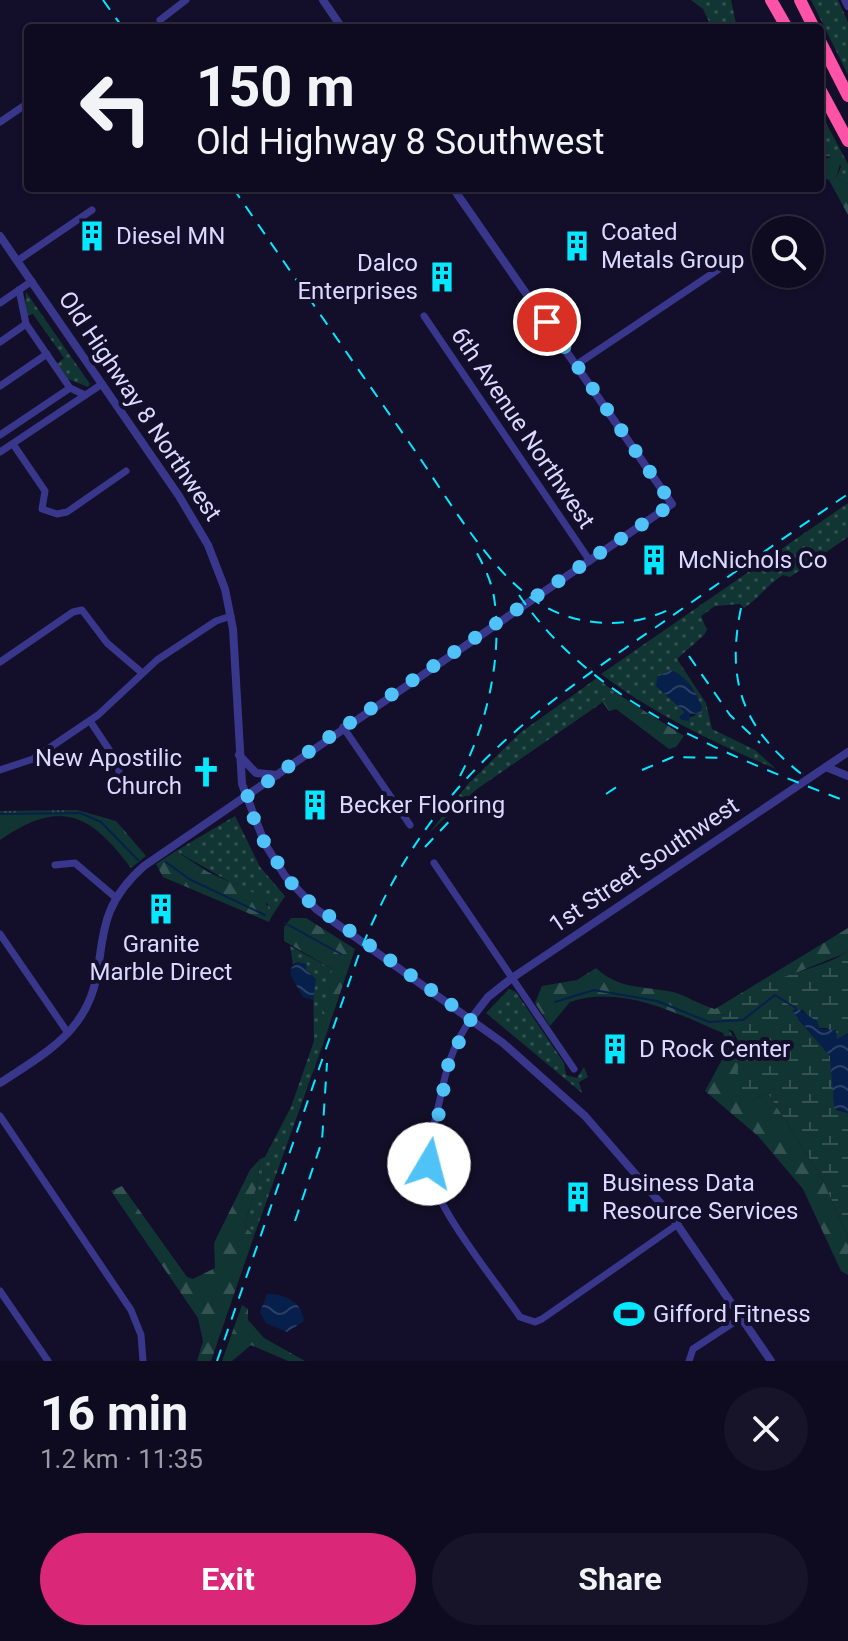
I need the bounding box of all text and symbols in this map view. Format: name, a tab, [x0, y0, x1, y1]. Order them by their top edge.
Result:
text: 150 m	[196, 54, 355, 120]
icon: left	[64, 56, 168, 160]
text: Old Highway 8 Southwest	[196, 121, 605, 163]
map controls	[752, 216, 824, 288]
button: search	[752, 216, 824, 288]
place label: Coated Metals Group	[601, 218, 744, 274]
building icon: Diesel MN	[75, 219, 109, 253]
place label: Diesel MN	[116, 222, 225, 250]
building icon: Coated Metals Group	[560, 229, 594, 263]
place label: Dalco Enterprises	[297, 249, 418, 305]
building icon: Dalco Enterprises	[425, 260, 459, 294]
street label: Old Highway 8 Northwest	[53, 286, 227, 526]
pin	[513, 288, 581, 356]
icon: arrive	[525, 300, 569, 344]
street label: 6th Avenue Northwest	[445, 322, 601, 534]
building icon: McNichols Co	[637, 543, 671, 577]
place label: McNichols Co	[678, 546, 827, 574]
place label: New Apostilic Church	[35, 744, 182, 800]
church icon: New Apostilic Church	[189, 755, 223, 789]
building icon: Becker Flooring	[298, 788, 332, 822]
place label: Becker Flooring	[339, 791, 505, 819]
street label: 1st Street Southwest	[544, 791, 744, 939]
building icon: Granite Marble Direct	[144, 892, 178, 926]
place label: Granite Marble Direct	[90, 930, 233, 986]
building icon: D Rock Center	[598, 1032, 632, 1066]
place label: D Rock Center	[639, 1035, 790, 1063]
position arrow	[387, 1122, 471, 1206]
place label: Business Data Resource Services	[602, 1169, 798, 1225]
building icon: Business Data Resource Services	[561, 1180, 595, 1214]
sports icon: Gifford Fitness	[612, 1297, 646, 1331]
place label: Gifford Fitness	[653, 1300, 811, 1328]
text: 16 min	[40, 1385, 188, 1442]
button: close	[724, 1387, 808, 1471]
text: 1.2 km · 11:35	[40, 1444, 203, 1474]
button: Exit	[40, 1533, 416, 1625]
button: Share	[432, 1533, 808, 1625]

